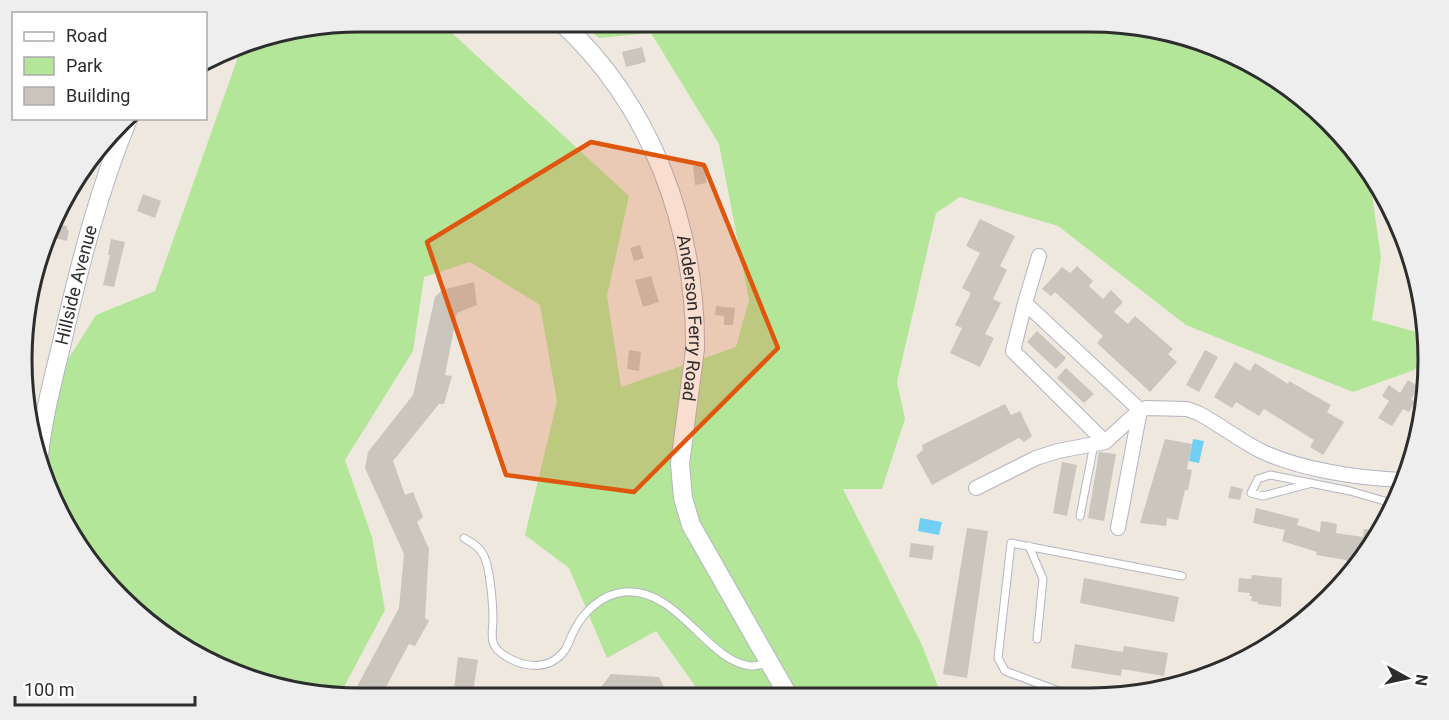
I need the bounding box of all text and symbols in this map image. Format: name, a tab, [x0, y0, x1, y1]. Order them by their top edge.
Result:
legend	[12, 12, 207, 120]
text: Road	[66, 25, 107, 46]
text: Park	[66, 55, 103, 76]
text: Building	[66, 85, 130, 106]
street label: Hillside Avenue	[51, 223, 101, 347]
street label: Anderson Ferry Road	[673, 233, 706, 402]
north arrow	[1377, 648, 1437, 708]
scale bar	[15, 669, 195, 707]
text: N	[1411, 673, 1432, 687]
text: 100 m	[24, 679, 75, 700]

